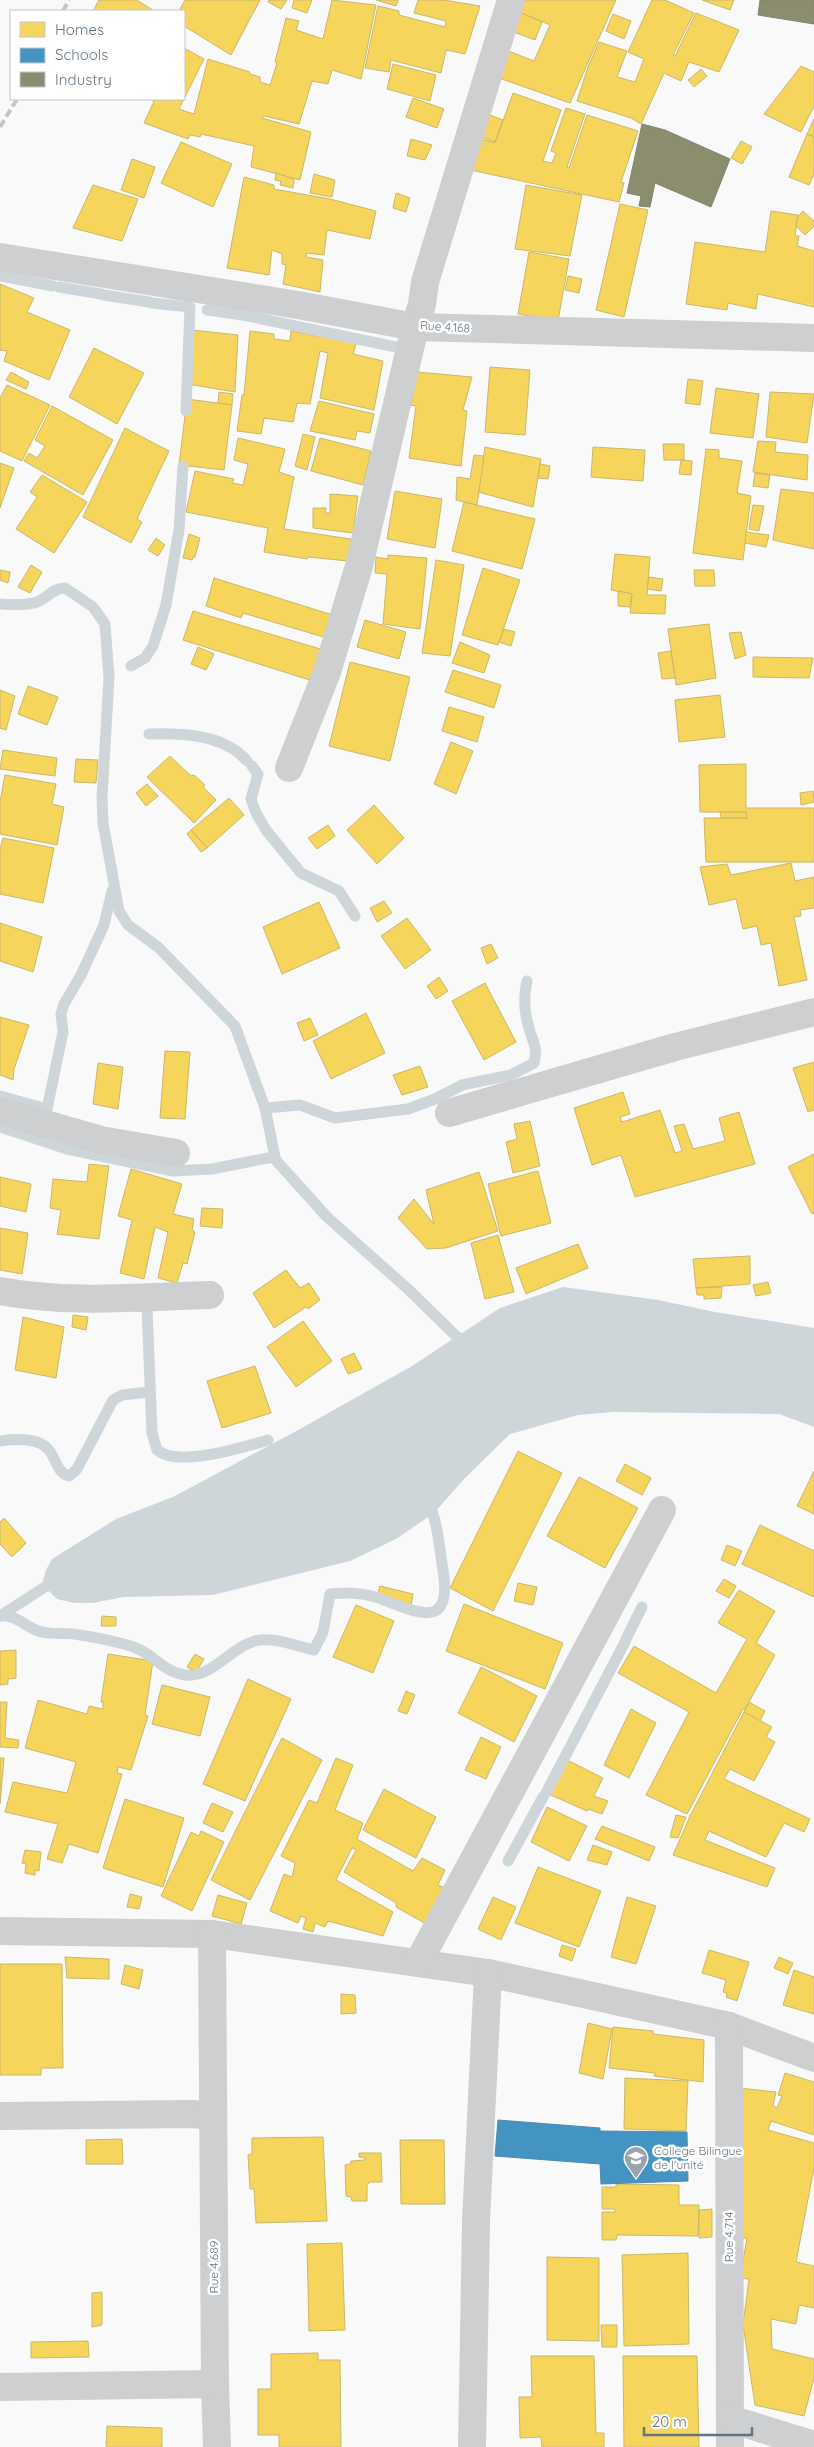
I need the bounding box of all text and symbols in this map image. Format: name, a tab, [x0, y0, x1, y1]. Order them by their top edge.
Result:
legend	[10, 10, 185, 100]
text: Homes	[55, 20, 104, 39]
text: Schools	[55, 45, 108, 64]
text: Industry	[55, 70, 112, 89]
street label: Rue 4.168	[419, 317, 471, 336]
place label: College Bilingue de l'unité	[654, 2143, 742, 2172]
school or university icon: College Bilingue de l'unité	[623, 2145, 649, 2179]
street label: Rue 4.714	[721, 2212, 736, 2262]
street label: Rue 4.689	[206, 2240, 221, 2293]
scale bar	[644, 2404, 752, 2436]
text: 20 m	[652, 2412, 687, 2431]

